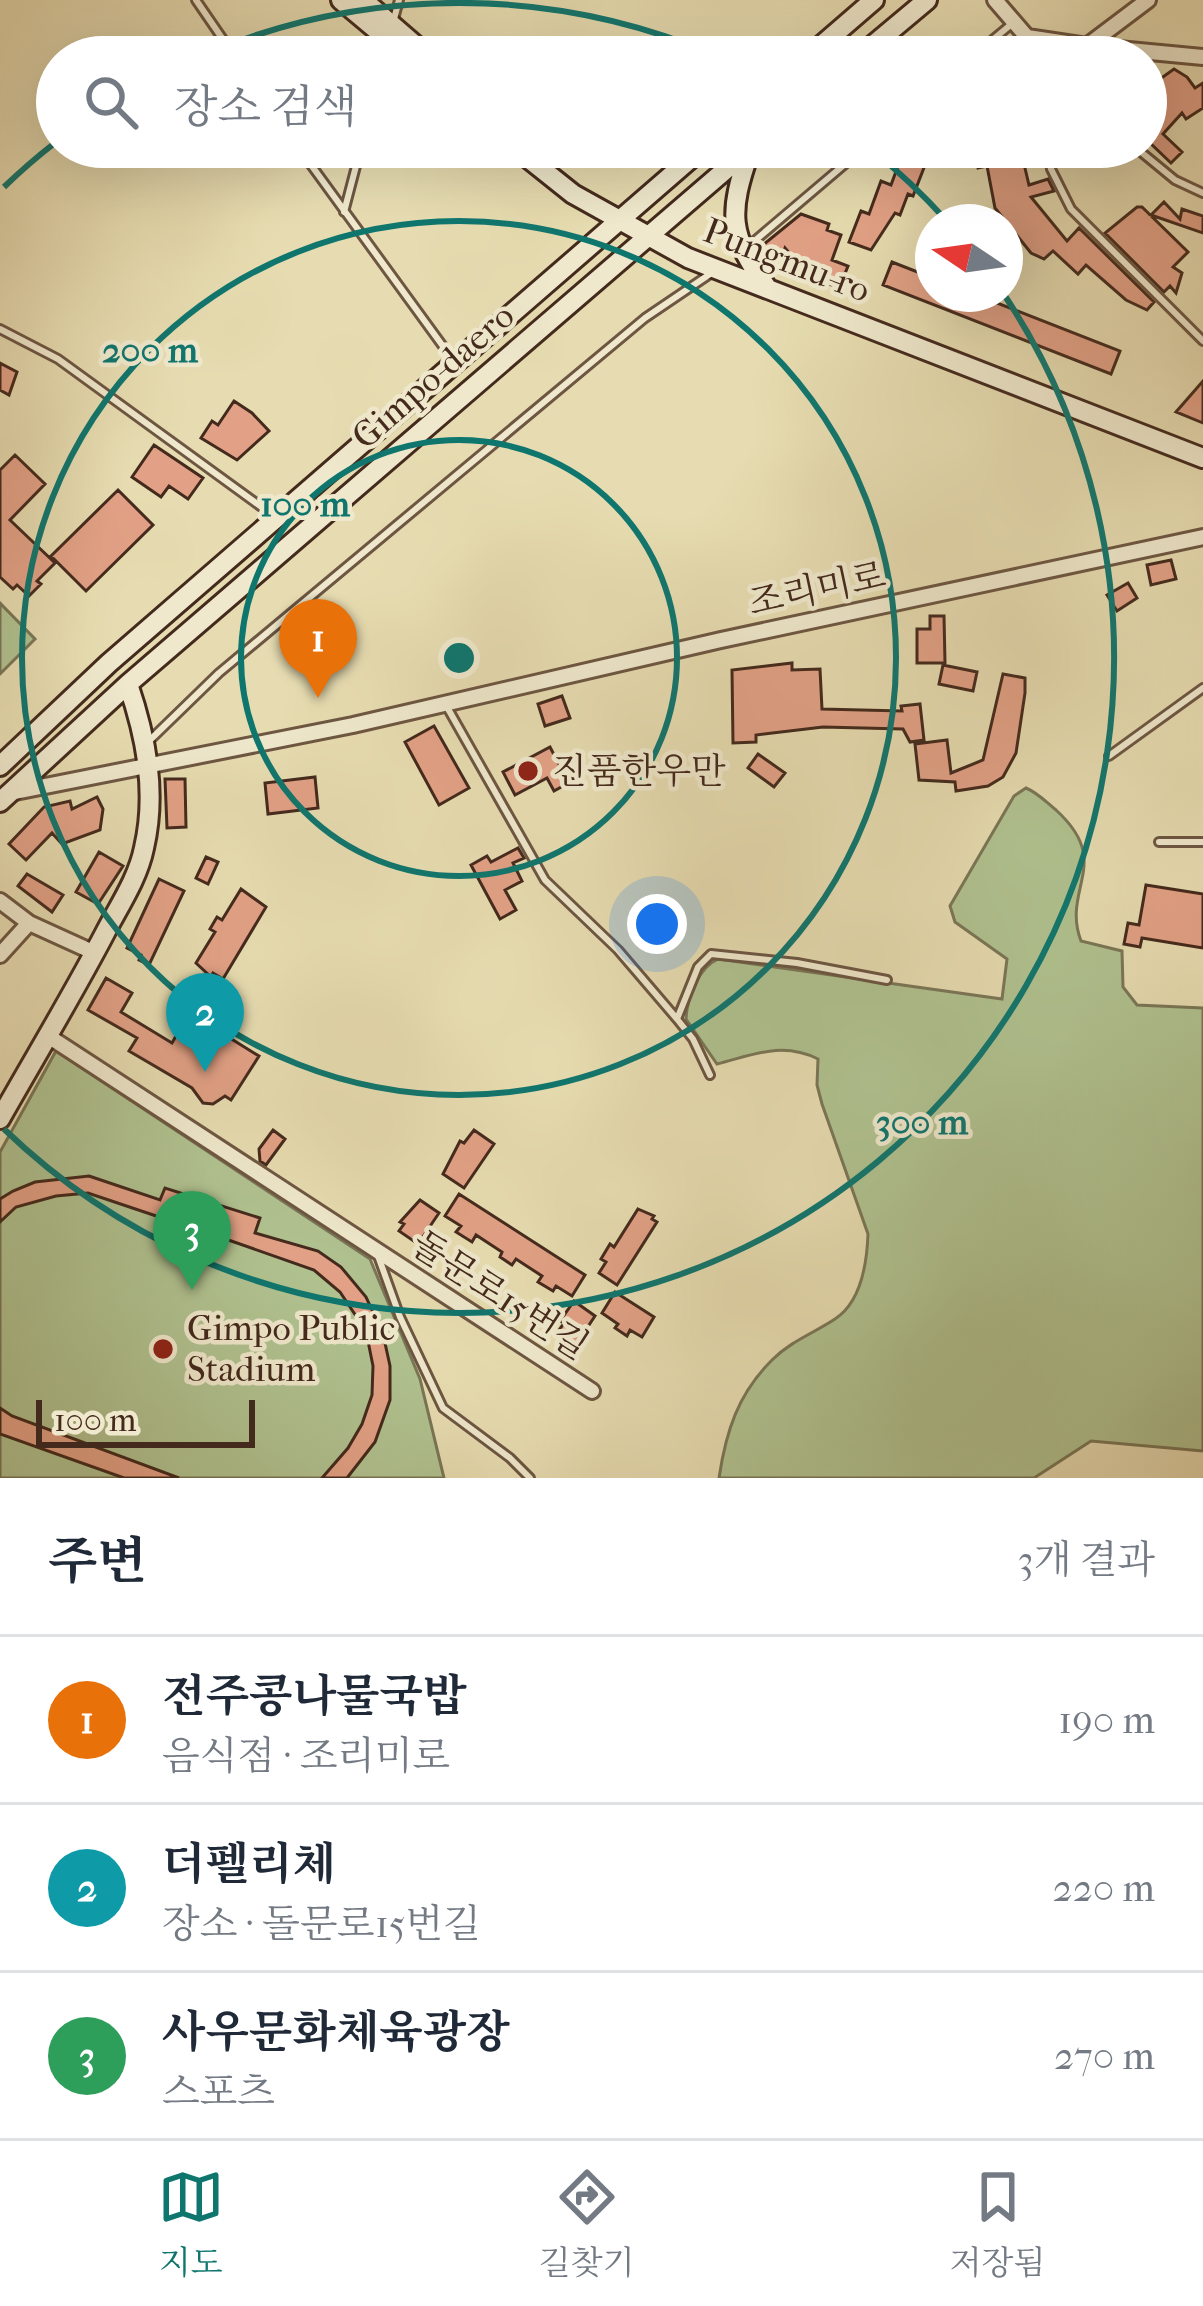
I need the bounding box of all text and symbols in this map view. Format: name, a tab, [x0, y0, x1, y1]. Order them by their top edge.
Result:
search box	[36, 36, 1167, 168]
icon: search	[78, 69, 144, 135]
text: 장소 검색	[174, 81, 358, 134]
north arrow	[915, 204, 1023, 312]
street label: Pungmu-ro	[698, 209, 876, 311]
street label: Gimpo-daero	[344, 294, 522, 458]
text: 200 m	[102, 329, 199, 371]
text: 100 m	[260, 483, 351, 525]
street label: 조리미로	[745, 554, 890, 624]
pin: 1	[279, 599, 357, 698]
centre of rings	[438, 637, 480, 679]
place label: 진품한우만	[552, 750, 726, 792]
marker: 진품한우만	[515, 758, 541, 784]
your location	[627, 894, 687, 954]
pin: 2	[166, 973, 244, 1072]
text: 300 m	[876, 1101, 969, 1143]
pin: 3	[153, 1191, 231, 1290]
street label: 돌문로15번길	[404, 1222, 596, 1368]
place label: Gimpo Public Stadium	[187, 1307, 395, 1390]
marker: Gimpo Public Stadium	[150, 1336, 176, 1362]
scale bar	[36, 1394, 255, 1447]
text: 100 m	[54, 1401, 137, 1440]
text: 주변	[48, 1531, 147, 1591]
text: 3개 결과	[1018, 1537, 1155, 1583]
text: 전주콩나물국밥	[162, 1670, 466, 1723]
text: 1	[80, 1697, 94, 1743]
text: 190 m	[1058, 1697, 1155, 1743]
text: 음식점 · 조리미로	[162, 1733, 450, 1779]
text: 더펠리체	[162, 1838, 336, 1891]
text: 2	[77, 1865, 97, 1911]
text: 220 m	[1053, 1865, 1155, 1911]
text: 장소 · 돌문로15번길	[162, 1901, 481, 1947]
text: 사우문화체육광장	[162, 2006, 510, 2059]
text: 3	[79, 2033, 95, 2079]
text: 270 m	[1054, 2033, 1155, 2079]
text: 스포츠	[162, 2069, 275, 2115]
tab: 지도	[158, 2164, 224, 2283]
tab: 길찾기	[539, 2164, 634, 2283]
tab: 저장됨	[950, 2164, 1045, 2283]

